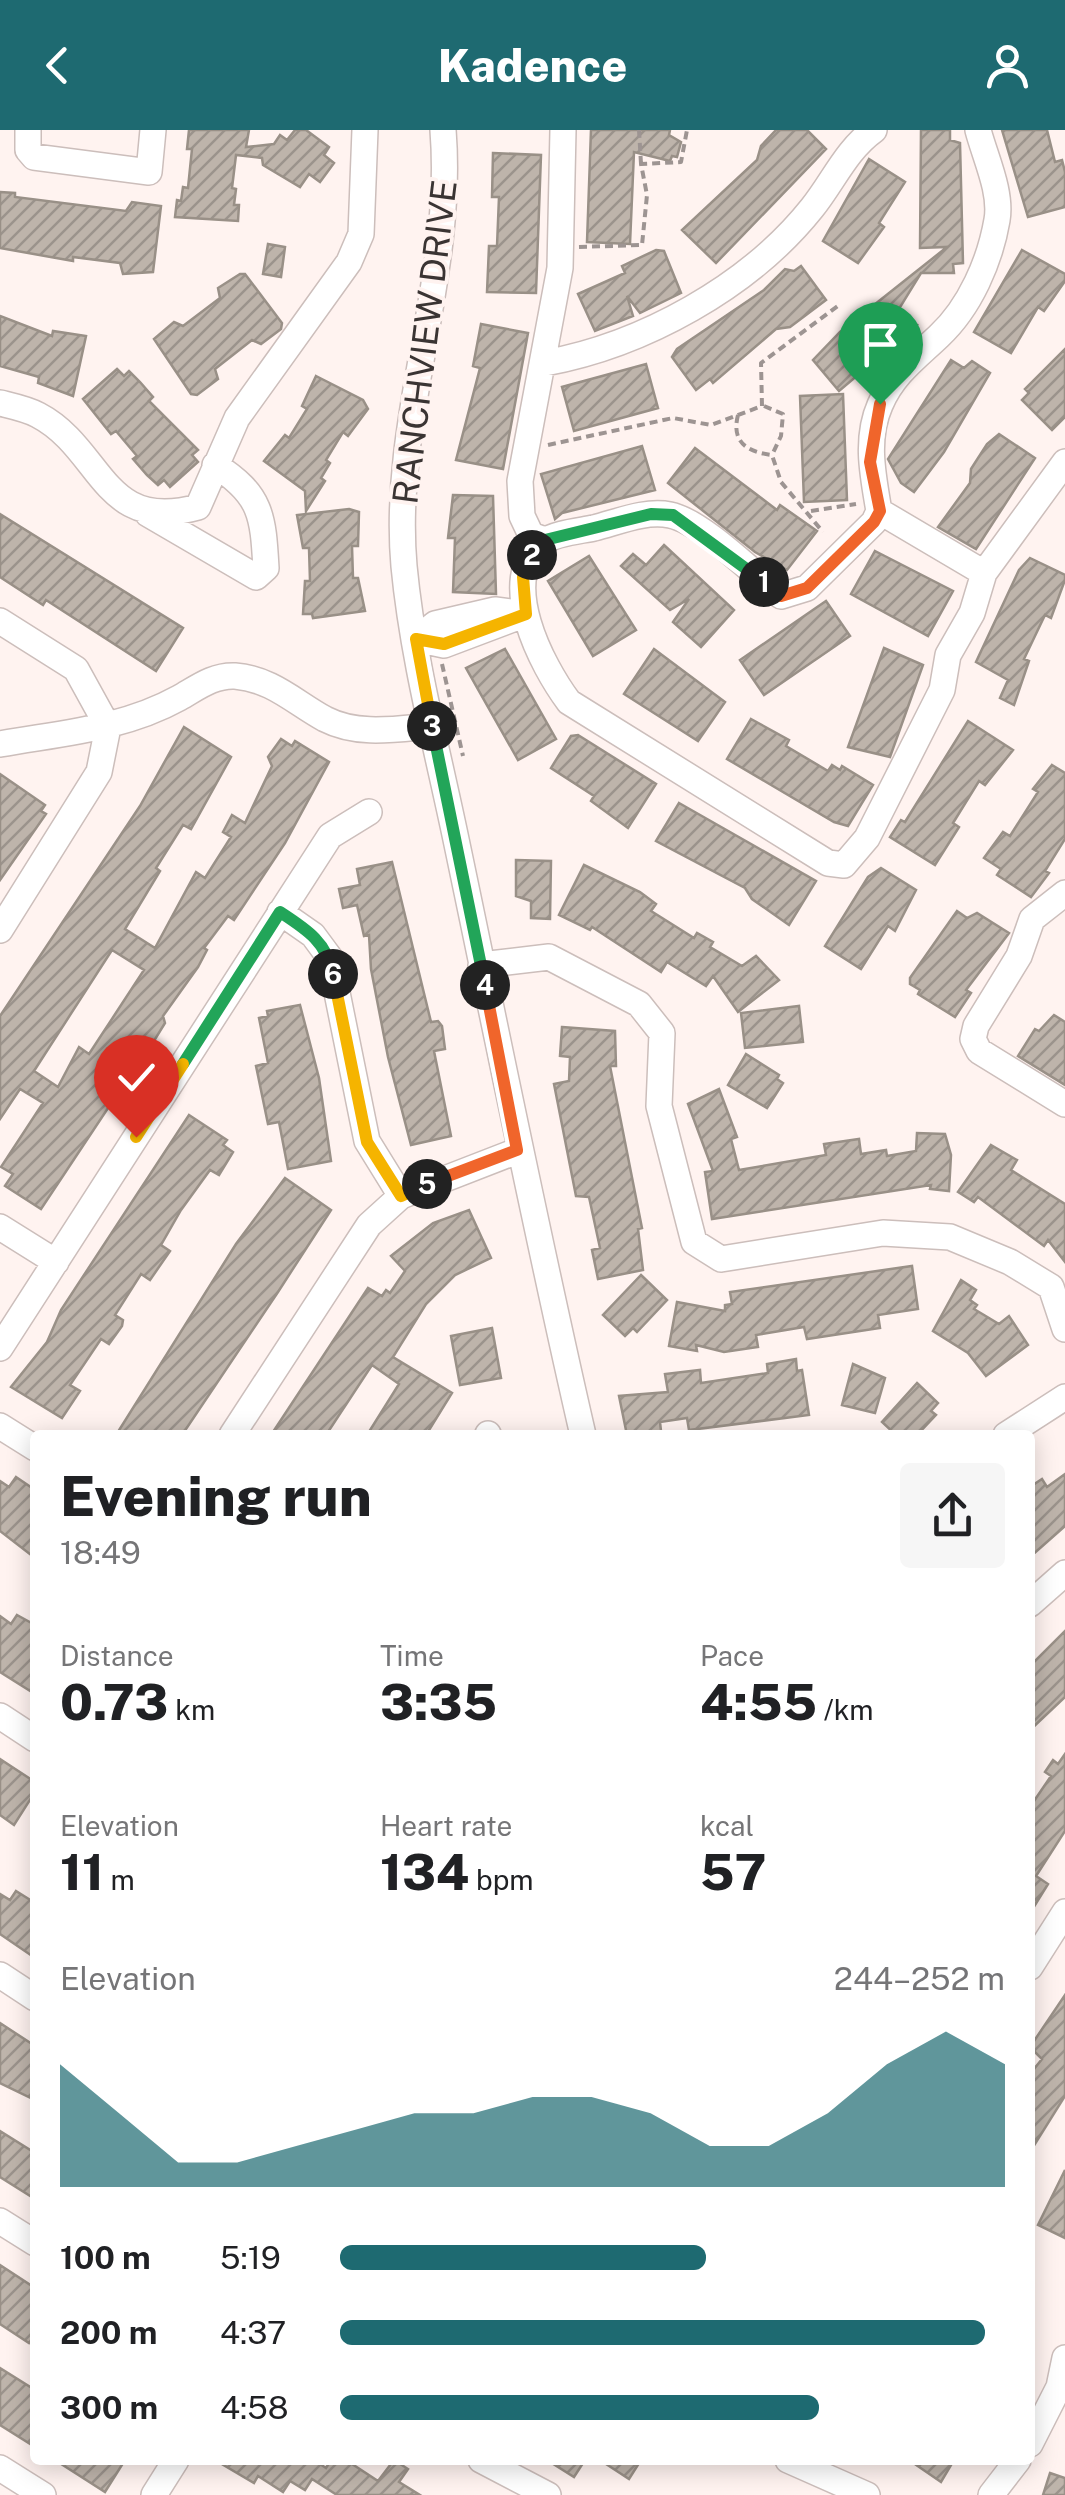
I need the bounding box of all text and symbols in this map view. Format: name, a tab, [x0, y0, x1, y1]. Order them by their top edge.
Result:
icon: back	[30, 38, 85, 93]
icon: person	[980, 38, 1035, 93]
text: Kadence	[438, 39, 627, 92]
street label: RANCHVIEW DRIVE	[384, 178, 465, 506]
pin	[838, 302, 923, 405]
icon: arrive	[853, 317, 908, 372]
pin: 2	[507, 530, 557, 580]
text: 2	[523, 538, 541, 571]
pin: 1	[739, 557, 789, 607]
text: 1	[758, 565, 770, 598]
pin: 3	[407, 701, 457, 751]
text: 3	[423, 709, 441, 742]
pin: 6	[308, 949, 358, 999]
text: 6	[324, 957, 342, 990]
pin: 4	[460, 960, 510, 1010]
text: 4	[476, 968, 494, 1001]
pin	[94, 1035, 179, 1138]
icon: check	[109, 1050, 164, 1105]
pin: 5	[402, 1159, 452, 1209]
text: 5	[418, 1167, 436, 1200]
button: share	[900, 1463, 1005, 1568]
text: Evening run	[60, 1464, 372, 1528]
text: 18:49	[60, 1534, 141, 1571]
text: Distance	[60, 1639, 174, 1672]
text: Time	[380, 1639, 444, 1672]
text: Pace	[700, 1639, 764, 1672]
text: 0.73	[60, 1672, 168, 1731]
text: 3:35	[380, 1672, 497, 1731]
text: 4:55	[700, 1672, 817, 1731]
text: km	[168, 1693, 215, 1726]
text: /km	[817, 1693, 874, 1726]
text: Elevation	[60, 1809, 179, 1842]
text: Heart rate	[380, 1809, 512, 1842]
text: kcal	[700, 1809, 754, 1842]
text: 11	[60, 1842, 104, 1901]
text: 134	[380, 1842, 469, 1901]
text: 57	[700, 1842, 766, 1901]
text: m	[104, 1863, 135, 1896]
text: bpm	[469, 1863, 534, 1896]
text: Elevation	[60, 1960, 196, 1997]
text: 244–252 m	[834, 1960, 1005, 1997]
text: 100 m	[60, 2239, 151, 2276]
text: 5:19	[220, 2239, 281, 2276]
text: 200 m	[60, 2314, 157, 2351]
text: 4:37	[220, 2314, 286, 2351]
text: 300 m	[60, 2389, 158, 2426]
text: 4:58	[220, 2389, 289, 2426]

